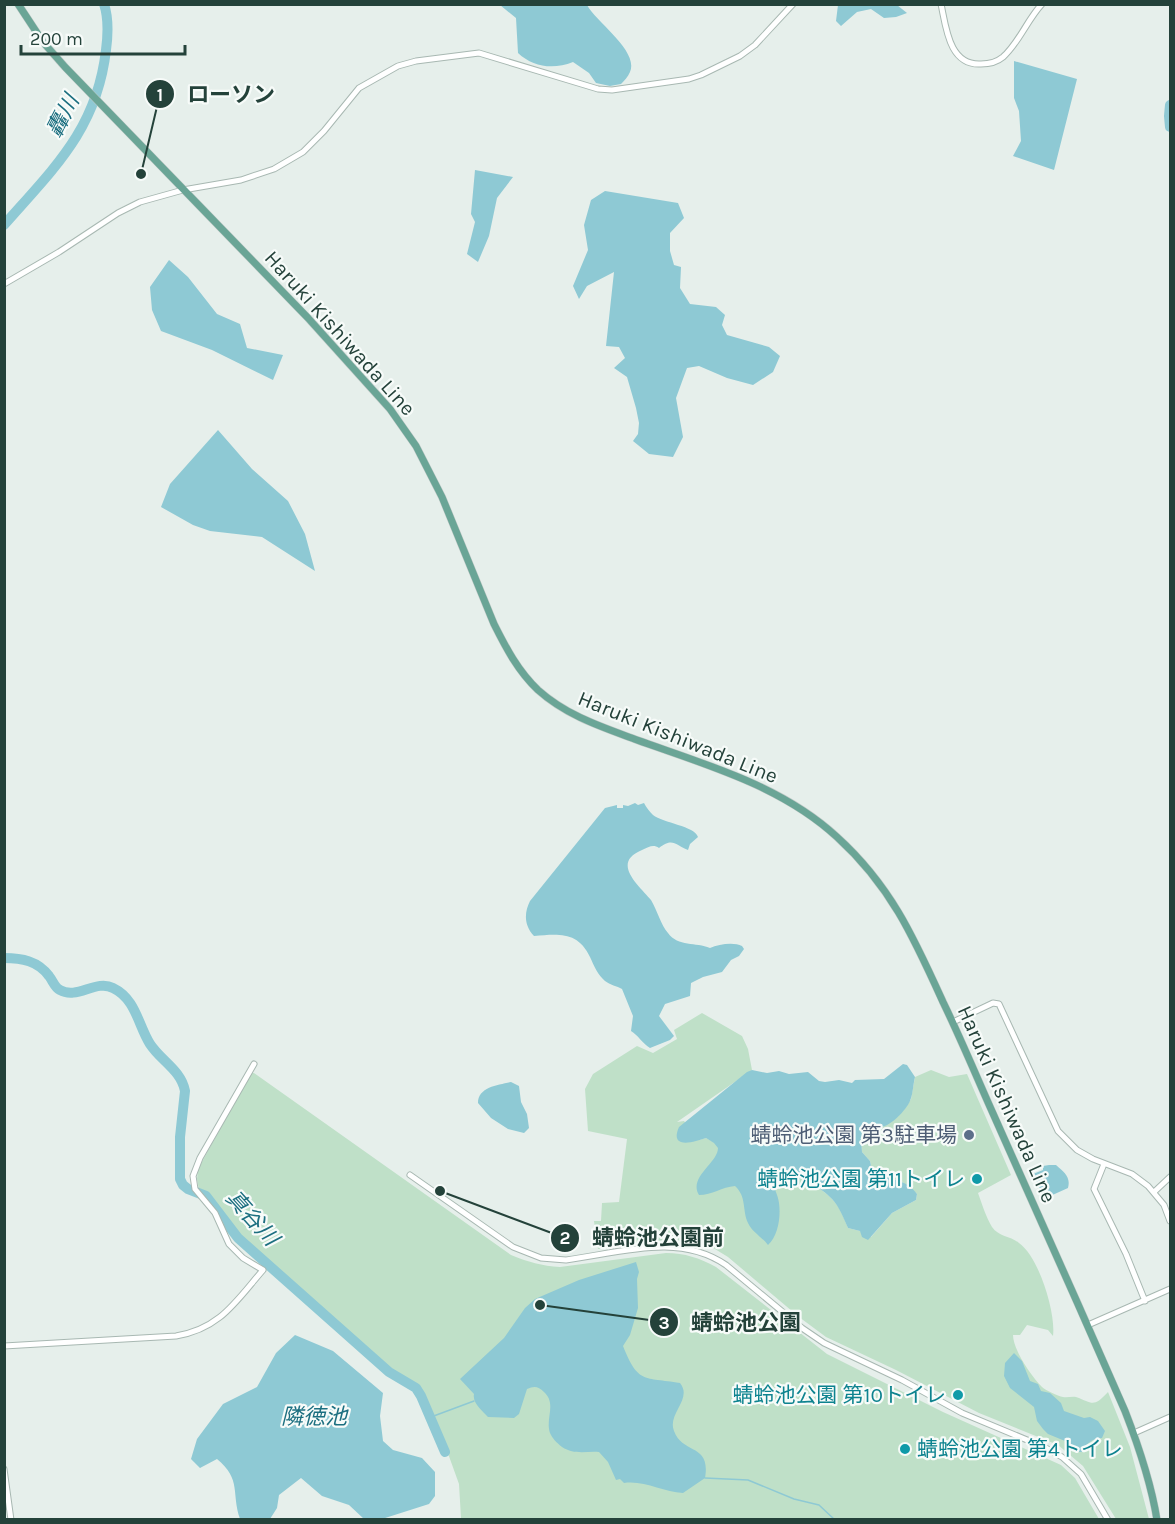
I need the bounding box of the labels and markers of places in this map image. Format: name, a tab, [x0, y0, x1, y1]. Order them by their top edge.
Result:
callout: ローソン	[145, 74, 287, 114]
place label: 蜻蛉池公園 第3駐車場	[751, 1123, 957, 1147]
marker: 蜻蛉池公園 第3駐車場	[962, 1128, 976, 1142]
place label: 蜻蛉池公園 第11トイレ	[757, 1167, 965, 1191]
marker: 蜻蛉池公園 第11トイレ	[970, 1172, 984, 1186]
callout: 蜻蛉池公園前	[550, 1218, 736, 1258]
callout: 蜻蛉池公園	[649, 1302, 813, 1342]
place label: 蜻蛉池公園 第10トイレ	[733, 1383, 946, 1407]
marker: 蜻蛉池公園 第10トイレ	[951, 1388, 965, 1402]
place label: 蜻蛉池公園 第4トイレ	[917, 1437, 1123, 1461]
marker: 蜻蛉池公園 第4トイレ	[898, 1442, 912, 1456]

